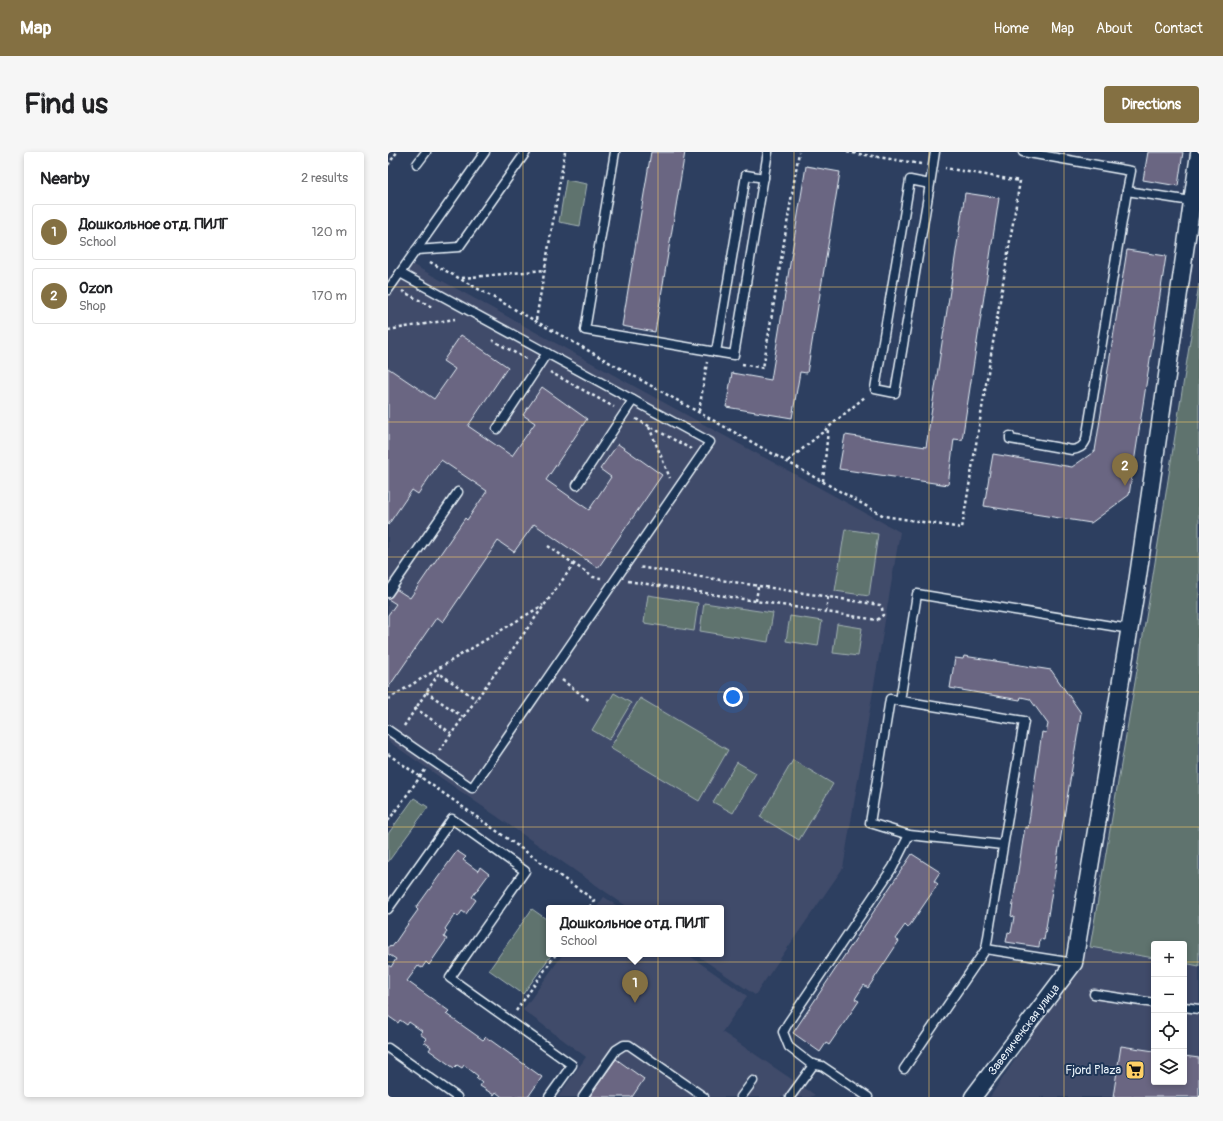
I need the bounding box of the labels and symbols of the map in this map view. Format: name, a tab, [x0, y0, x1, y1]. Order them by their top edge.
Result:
pin: 2	[1112, 453, 1138, 486]
your location	[723, 687, 743, 707]
pin: 1	[622, 970, 648, 1003]
street label: Завеличенская улица	[985, 981, 1063, 1079]
supermarket icon: Fjord Plaza	[1124, 1059, 1146, 1081]
place label: Fjord Plaza	[1065, 1063, 1121, 1078]

